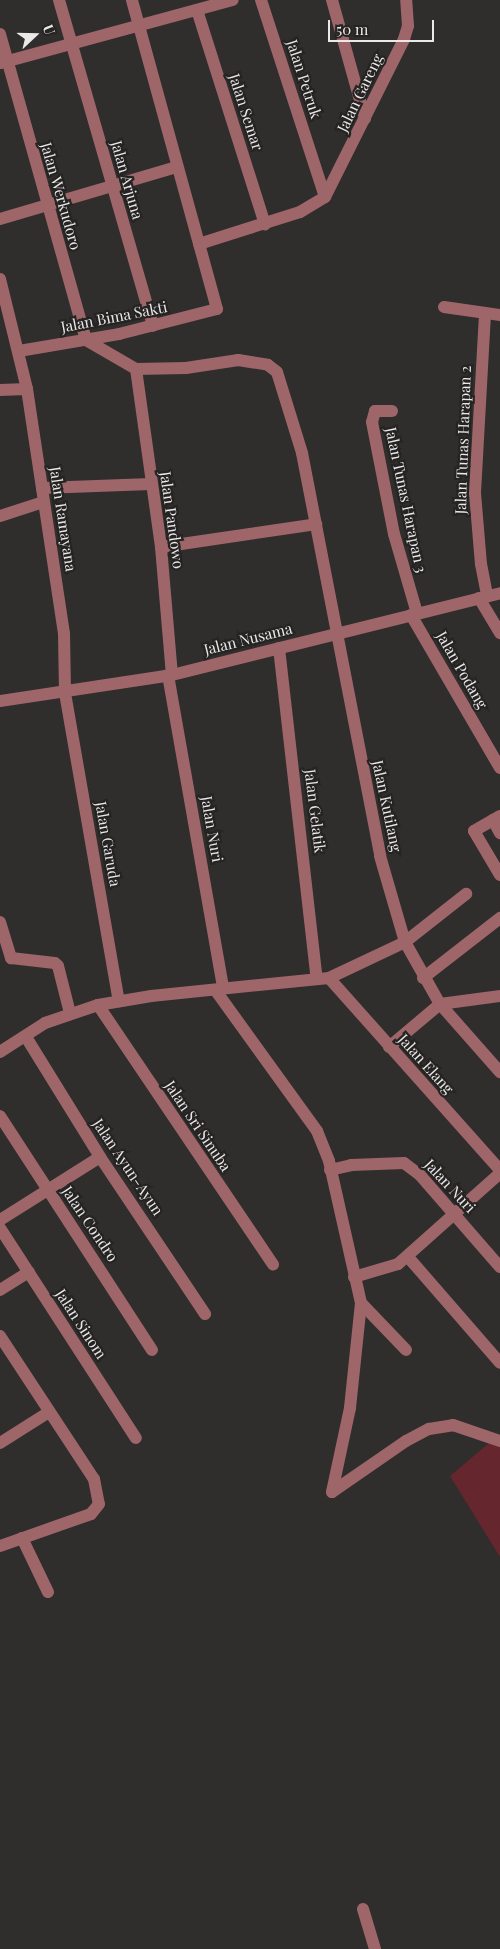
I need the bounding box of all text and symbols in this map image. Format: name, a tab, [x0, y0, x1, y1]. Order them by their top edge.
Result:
north arrow	[10, 10, 60, 60]
scale bar	[330, 10, 436, 42]
text: 50 m	[336, 19, 368, 39]
text: U	[39, 22, 60, 37]
street label: Jalan Petruk	[283, 37, 325, 121]
street label: Jalan Gareng	[333, 51, 387, 135]
street label: Jalan Semar	[225, 71, 267, 153]
street label: Jalan Arjuna	[107, 138, 147, 222]
street label: Jalan Werkudoro	[37, 140, 85, 252]
street label: Jalan Bima Sakti	[59, 298, 169, 336]
street label: Jalan Tunas Harapan 2	[451, 365, 475, 515]
street label: Jalan Tunas Harapan 3	[382, 425, 430, 575]
street label: Jalan Ramayana	[46, 465, 80, 573]
street label: Jalan Pandowo	[156, 470, 188, 570]
street label: Jalan Nusama	[202, 619, 294, 659]
street label: Jalan Podang	[433, 628, 491, 712]
street label: Jalan Kutilang	[369, 759, 405, 853]
street label: Jalan Gelatik	[301, 768, 329, 854]
street label: Jalan Nuri	[197, 795, 227, 863]
street label: Jalan Garuda	[92, 800, 124, 888]
street label: Jalan Elang	[395, 1030, 457, 1098]
street label: Jalan Sri Sinuba	[161, 1077, 235, 1175]
street label: Jalan Ayun-Ayun	[89, 1115, 167, 1219]
street label: Jalan Nuri	[421, 1155, 479, 1217]
street label: Jalan Condro	[58, 1183, 122, 1265]
street label: Jalan Sinom	[52, 1286, 110, 1362]

